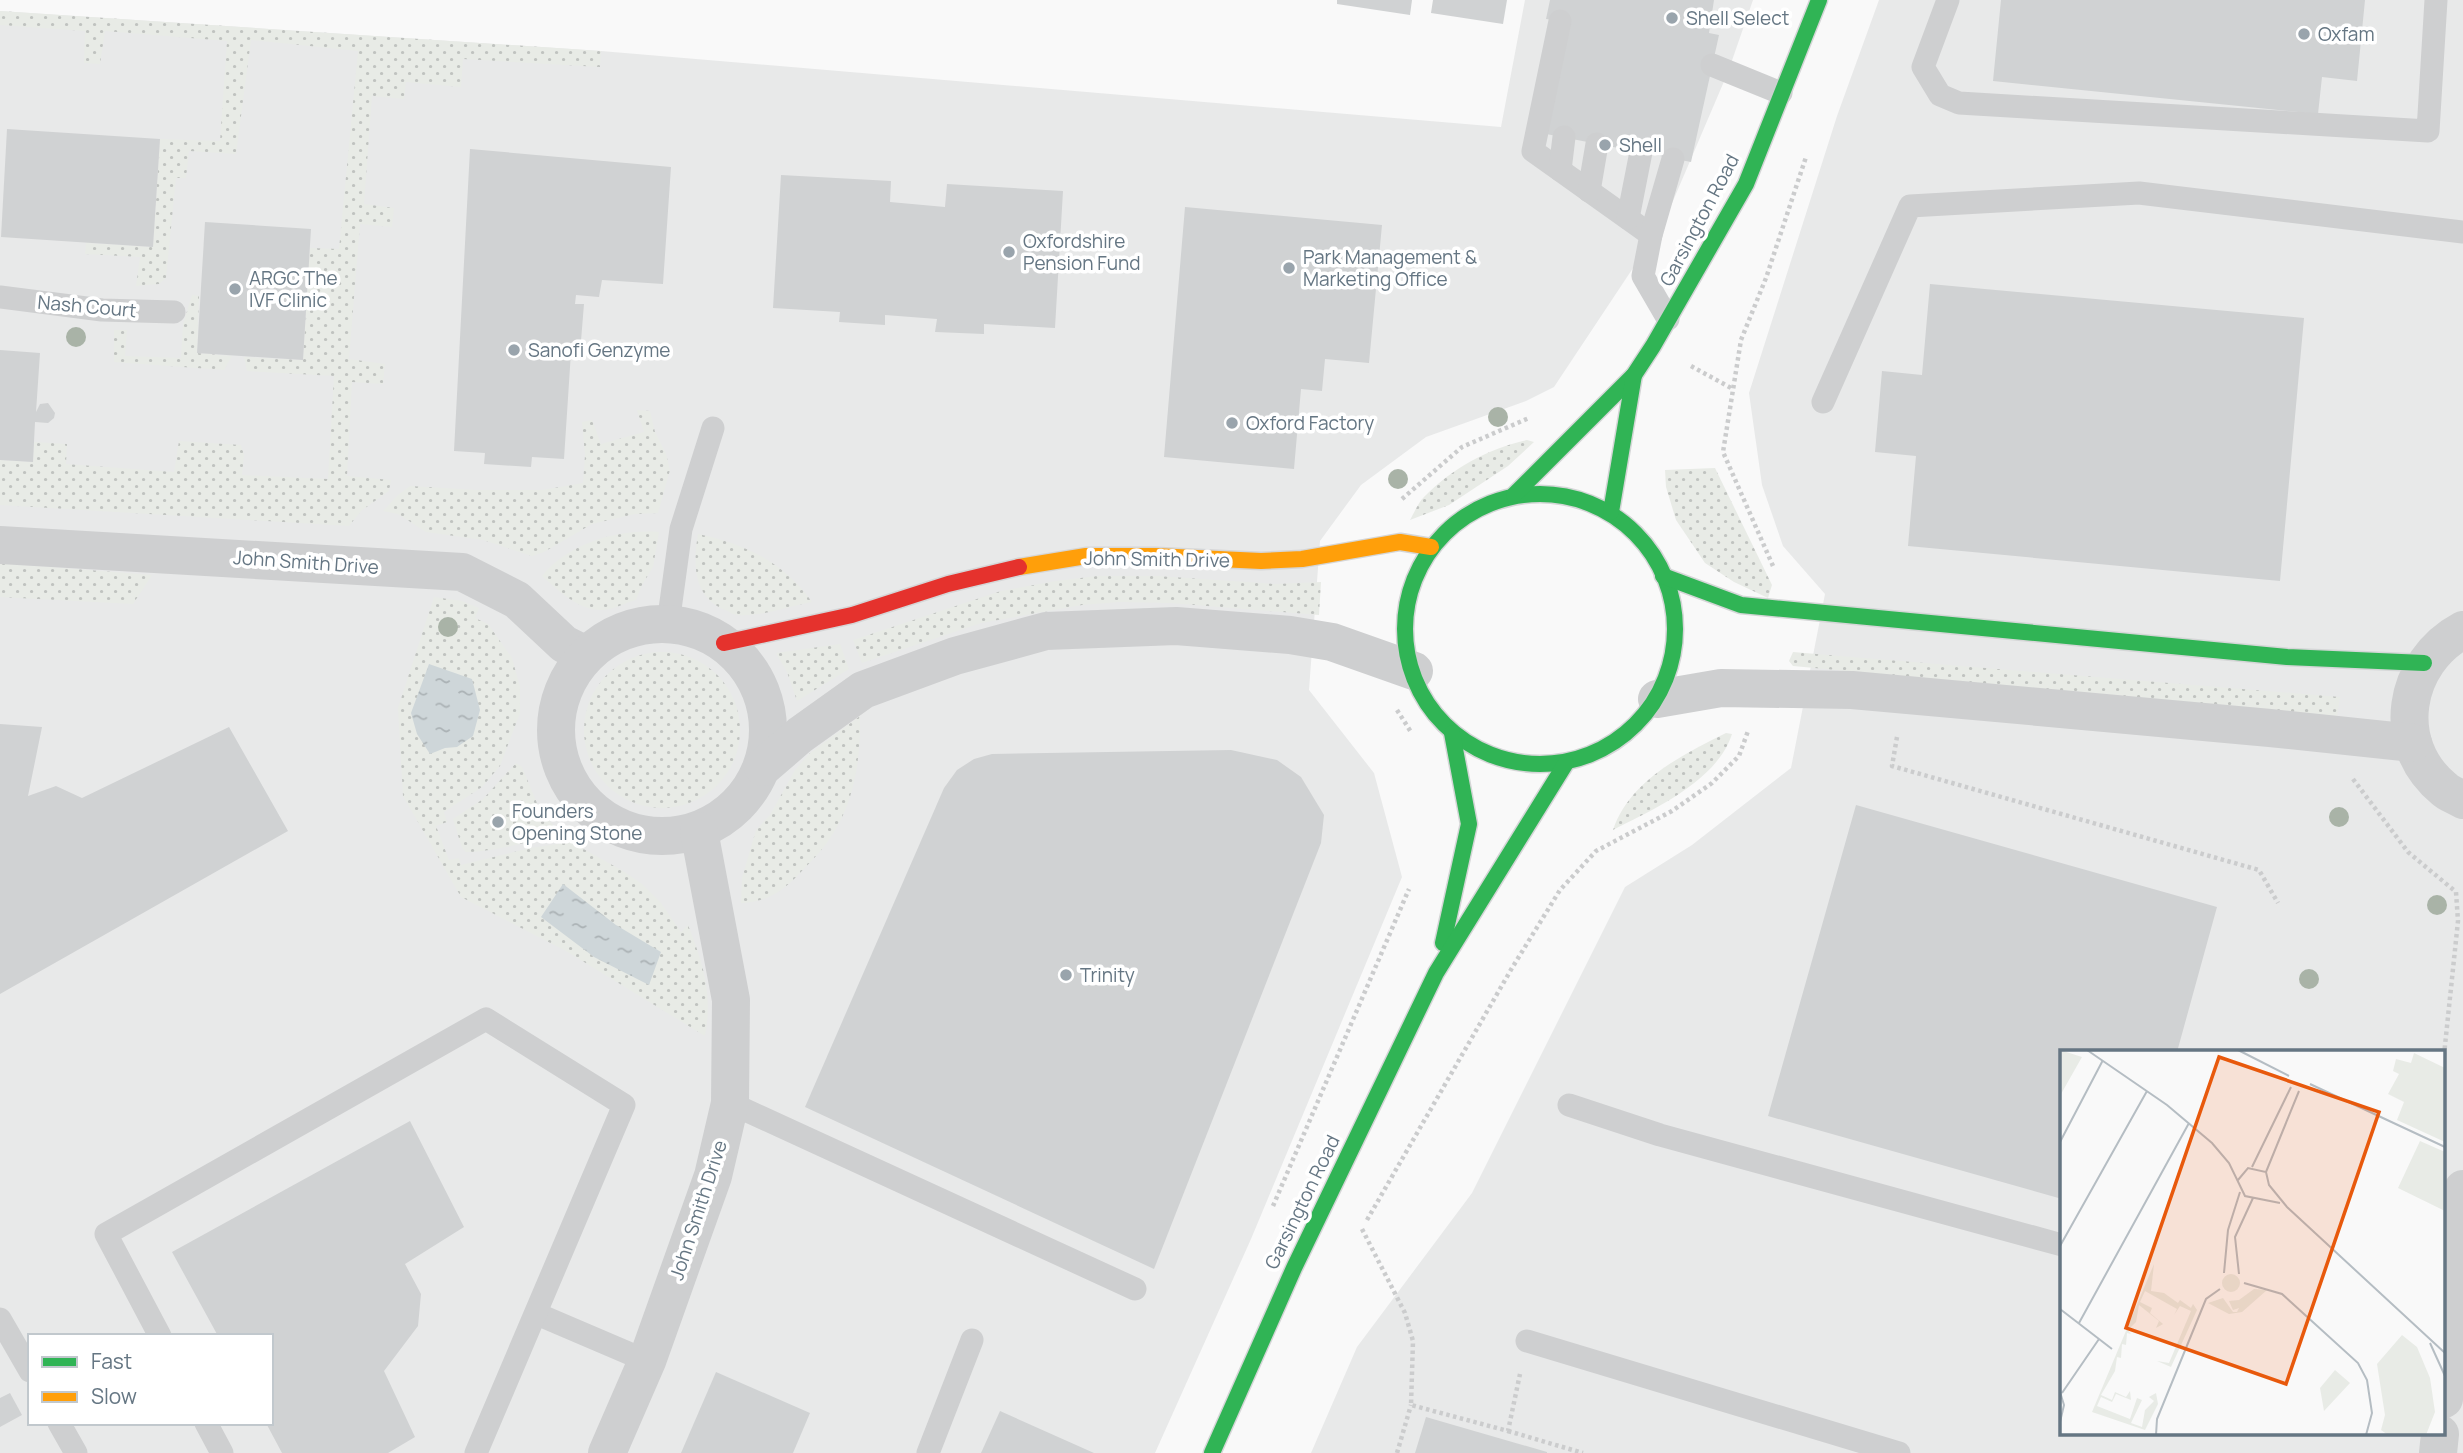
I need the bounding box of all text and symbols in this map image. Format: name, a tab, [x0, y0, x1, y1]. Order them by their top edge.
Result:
place label: Shell Select	[1686, 5, 1789, 31]
marker: Shell Select	[1664, 10, 1680, 26]
place label: Oxfam	[2318, 21, 2375, 47]
marker: Oxfam	[2296, 26, 2312, 42]
place label: Shell	[1619, 132, 1662, 158]
marker: Shell	[1597, 137, 1613, 153]
street label: Garsington Road	[1653, 149, 1745, 291]
place label: Oxfordshire Pension Fund	[1023, 228, 1141, 276]
marker: Oxfordshire Pension Fund	[1001, 244, 1017, 260]
place label: Park Management & Marketing Office	[1303, 244, 1478, 292]
marker: Park Management & Marketing Office	[1281, 260, 1297, 276]
place label: ARGC The IVF Clinic	[249, 265, 338, 313]
marker: ARGC The IVF Clinic	[227, 281, 243, 297]
street label: Nash Court	[36, 289, 138, 323]
place label: Sanofi Genzyme	[528, 337, 670, 363]
marker: Sanofi Genzyme	[506, 342, 522, 358]
place label: Oxford Factory	[1246, 410, 1374, 436]
marker: Oxford Factory	[1224, 415, 1240, 431]
street label: John Smith Drive	[232, 544, 380, 580]
street label: John Smith Drive	[1084, 545, 1230, 573]
place label: Founders Opening Stone	[512, 798, 642, 846]
marker: Founders Opening Stone	[490, 814, 506, 830]
place label: Trinity	[1080, 962, 1135, 988]
marker: Trinity	[1058, 967, 1074, 983]
inset map	[2060, 1050, 2446, 1436]
street label: Garsington Road	[1258, 1131, 1346, 1273]
street label: John Smith Drive	[663, 1137, 733, 1283]
legend	[28, 1334, 273, 1425]
text: Fast	[91, 1347, 132, 1375]
text: Slow	[91, 1382, 137, 1410]

